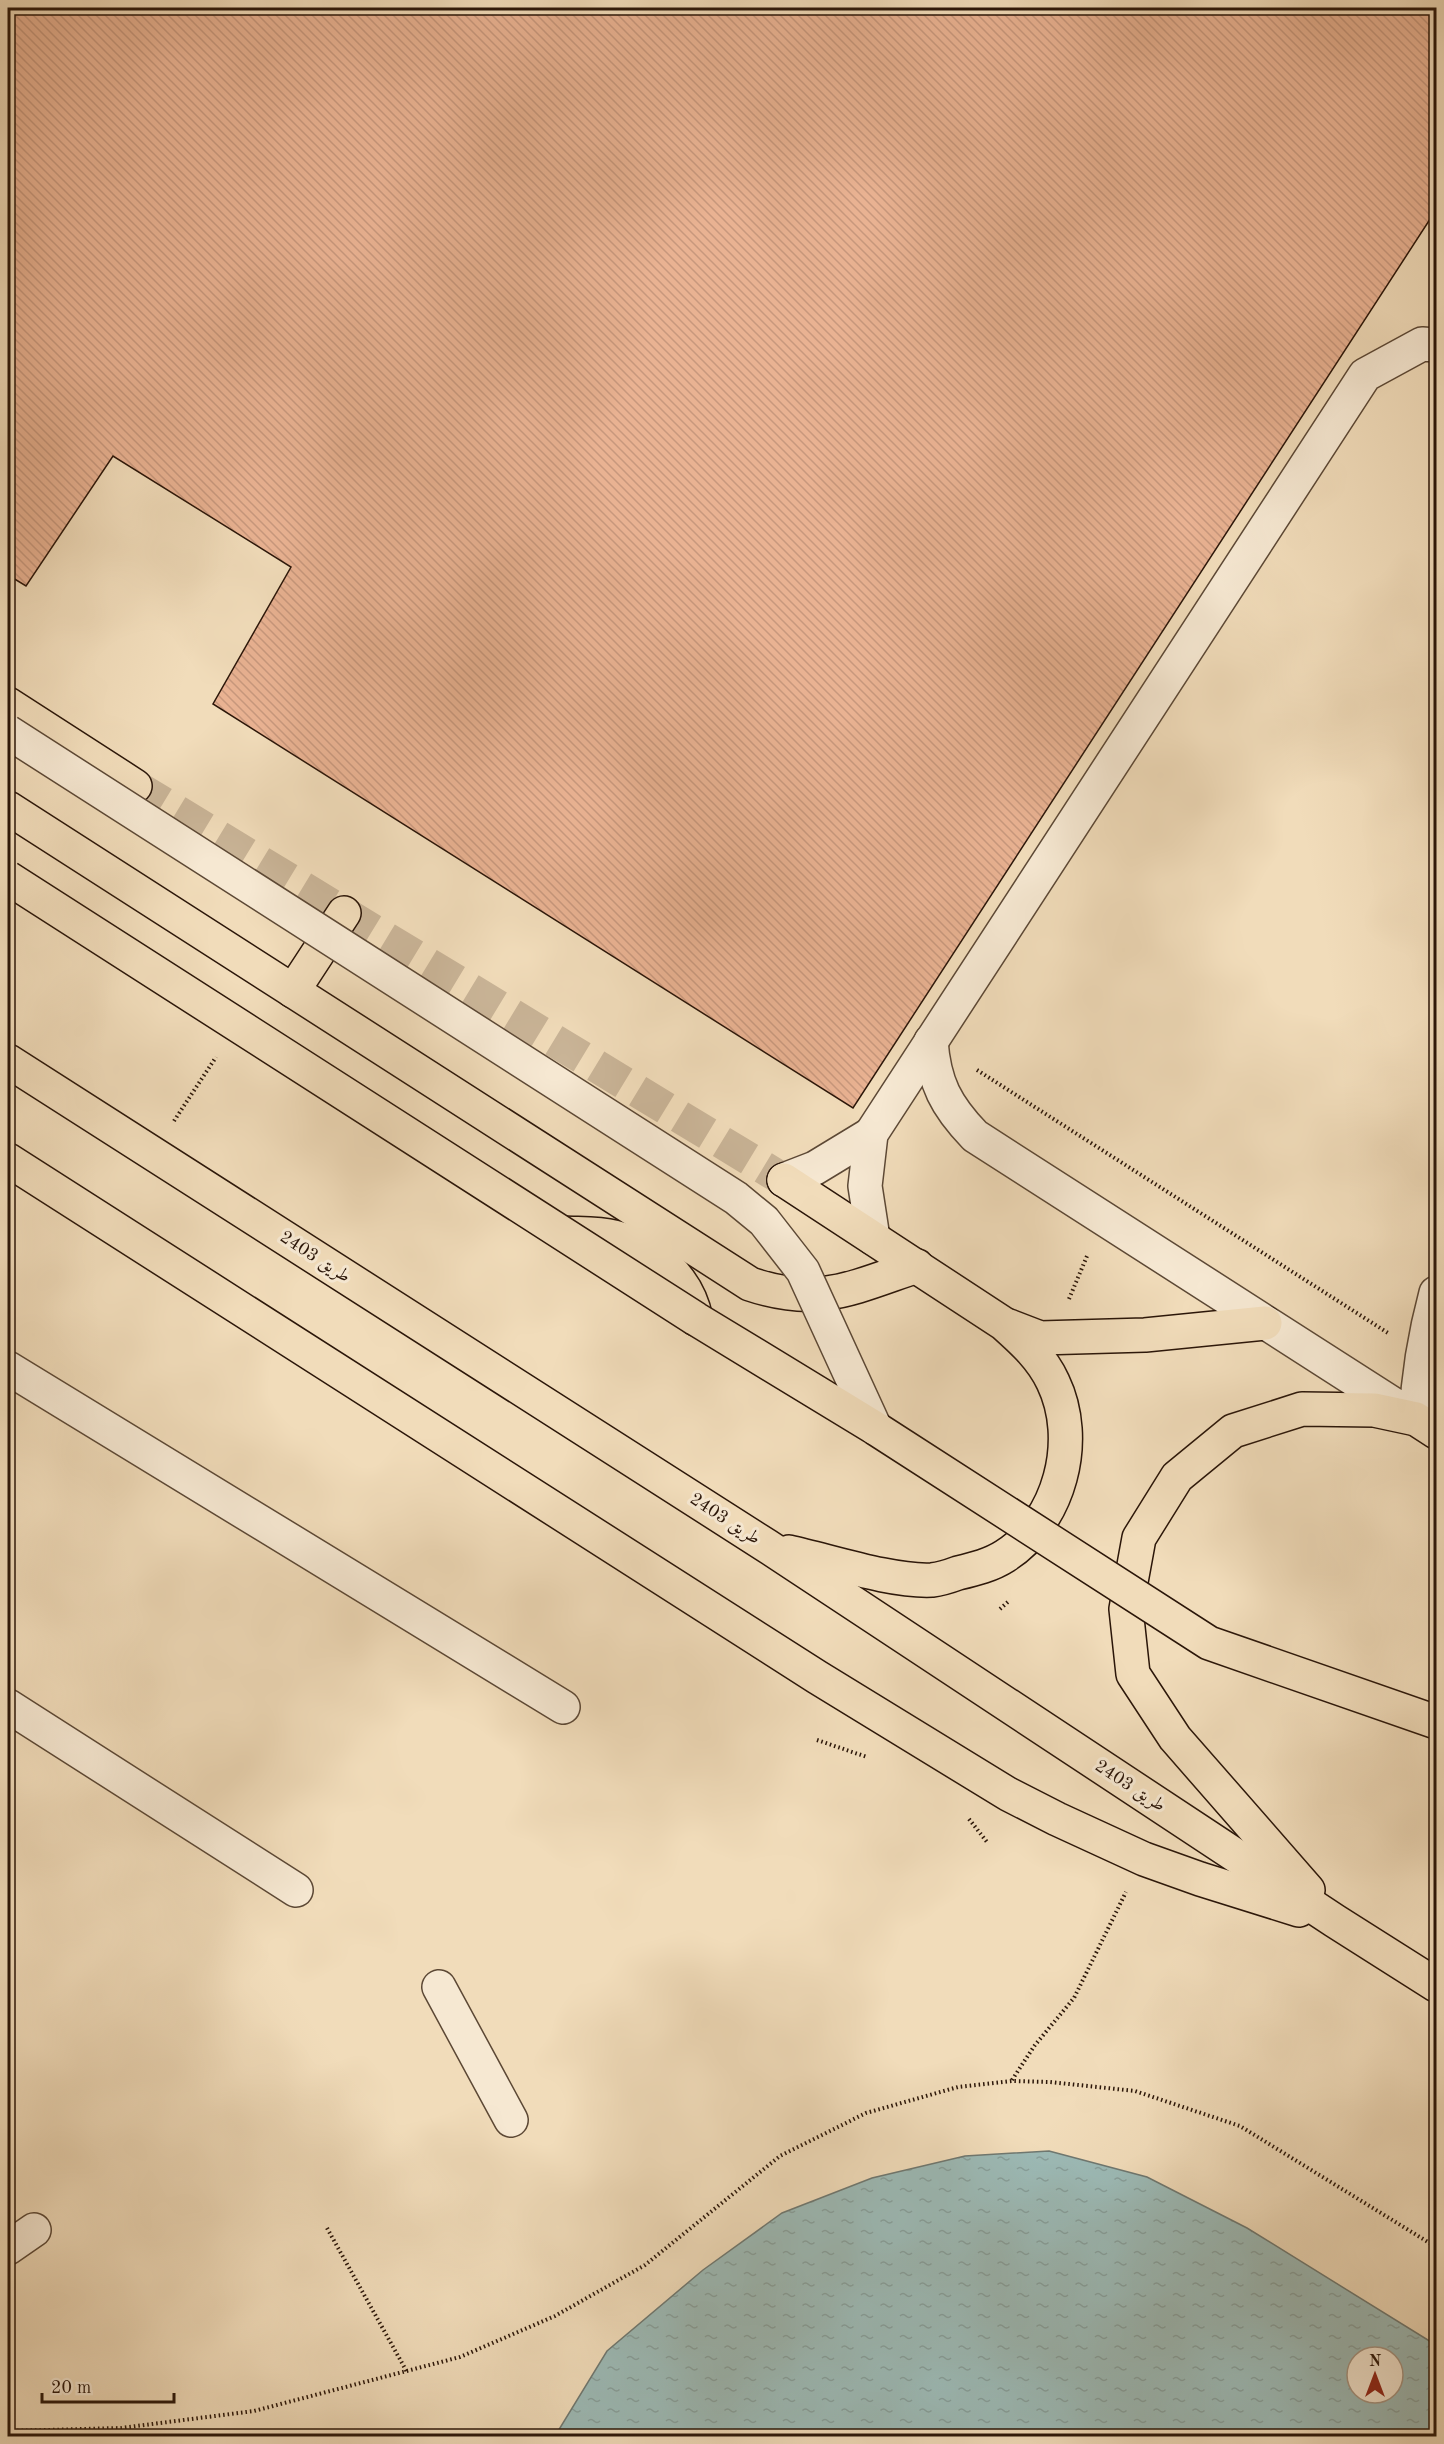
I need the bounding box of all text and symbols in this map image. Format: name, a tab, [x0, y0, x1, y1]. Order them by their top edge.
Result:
street label: طريق 2403	[276, 1228, 353, 1288]
street label: طريق 2403	[686, 1490, 763, 1550]
street label: طريق 2403	[1091, 1757, 1168, 1817]
north arrow	[1345, 2345, 1405, 2405]
text: N	[1369, 2354, 1382, 2370]
scale bar	[42, 2366, 174, 2404]
text: 20 m	[51, 2379, 91, 2397]

